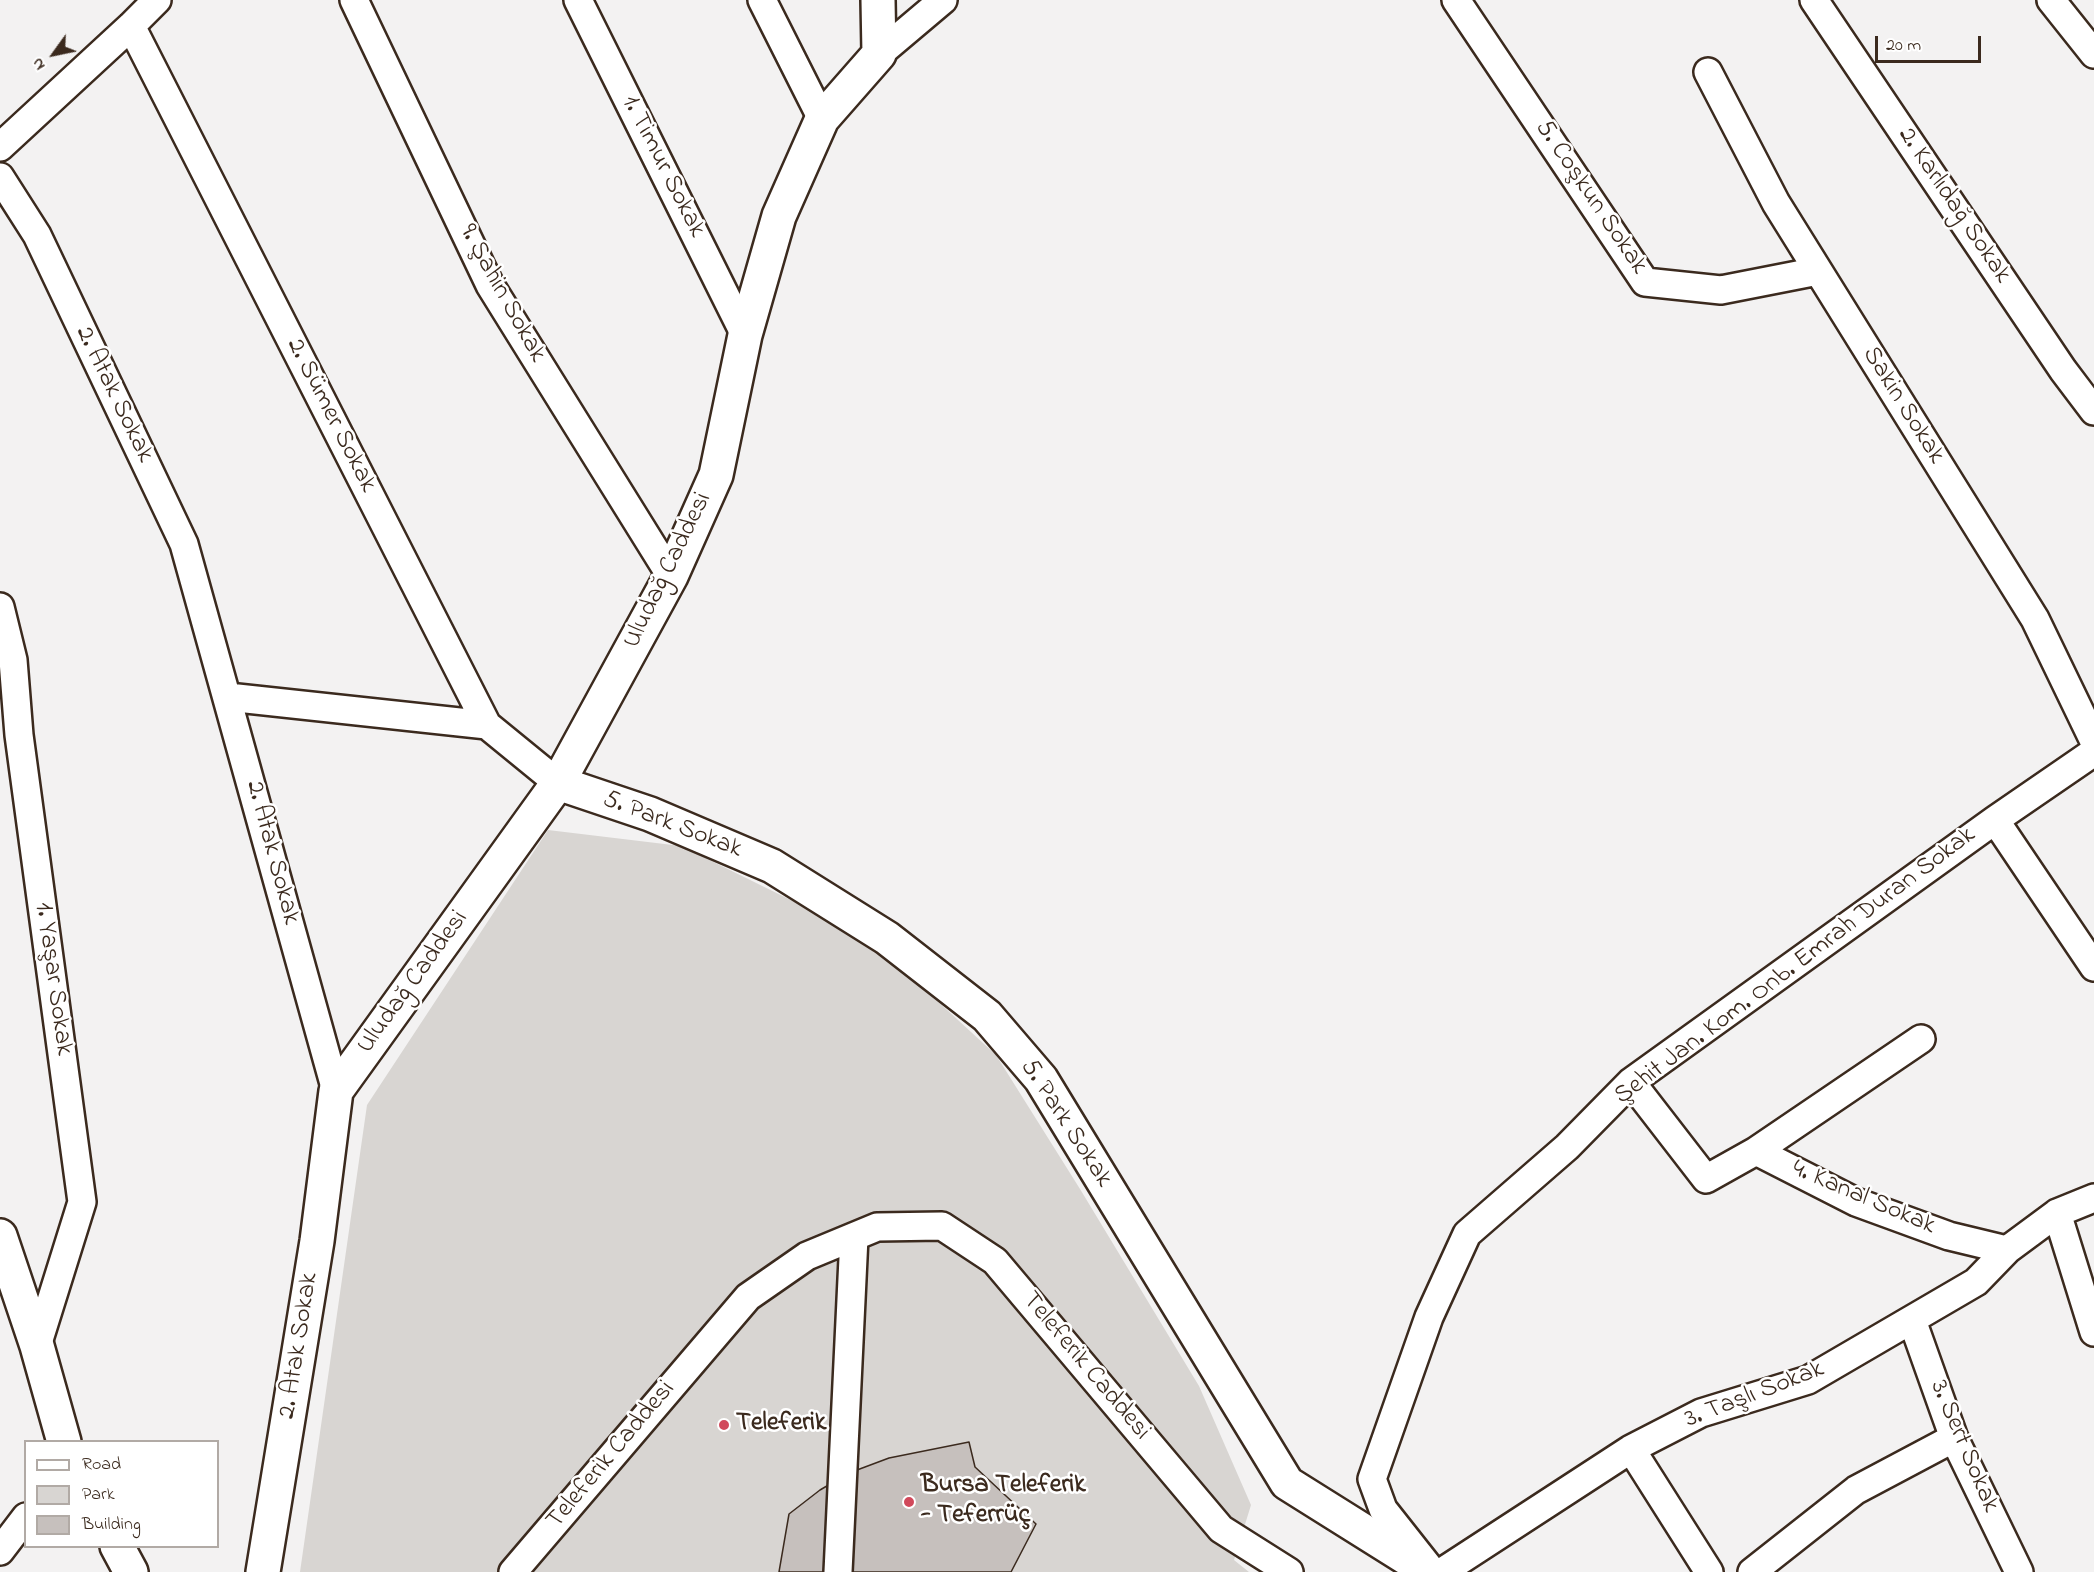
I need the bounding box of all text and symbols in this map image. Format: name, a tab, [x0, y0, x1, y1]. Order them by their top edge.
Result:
north arrow	[24, 24, 84, 84]
scale bar	[1878, 24, 1984, 62]
text: 20 m	[1886, 33, 1921, 59]
text: N	[26, 53, 52, 75]
street label: 1. Timur Sokak	[613, 91, 711, 243]
street label: 5. Coşkun Sokak	[1527, 115, 1653, 281]
street label: 2. Karlıdağ Sokak	[1889, 122, 2017, 290]
street label: 9. Şahin Sokak	[450, 220, 552, 368]
street label: 2. Atak Sokak	[67, 322, 159, 468]
street label: 2. Sümer Sokak	[278, 334, 382, 498]
street label: Sakin Sokak	[1854, 342, 1950, 470]
street label: Uludağ Caddesi	[618, 488, 720, 654]
street label: 2. Atak Sokak	[237, 778, 305, 928]
street label: 5. Park Sokak	[598, 785, 746, 867]
street label: Şehit Jan. Kom. Onb. Emrah Duran Sokak	[1609, 821, 1983, 1113]
street label: 1. Yaşar Sokak	[26, 901, 78, 1057]
street label: Uludağ Caddesi	[352, 905, 476, 1061]
street label: 5. Park Sokak	[1012, 1054, 1118, 1194]
street label: 4. Kanal Sokak	[1786, 1155, 1940, 1243]
street label: 2. Atak Sokak	[273, 1271, 327, 1421]
street label: Teleferik Caddesi	[1014, 1286, 1156, 1448]
street label: 3. Taşlı Sokak	[1681, 1355, 1829, 1437]
street label: Teleferik Caddesi	[541, 1375, 683, 1537]
street label: 3. Sert Sokak	[1921, 1376, 2005, 1518]
place label: Teleferik	[736, 1409, 826, 1441]
marker: Teleferik	[717, 1418, 731, 1432]
legend	[24, 1440, 219, 1548]
text: Road	[82, 1452, 121, 1478]
place label: Bursa Teleferik - Teferrüç	[921, 1471, 1086, 1532]
text: Park	[82, 1482, 115, 1508]
marker: Bursa Teleferik - Teferrüç	[902, 1495, 916, 1509]
text: Building	[82, 1512, 141, 1538]

